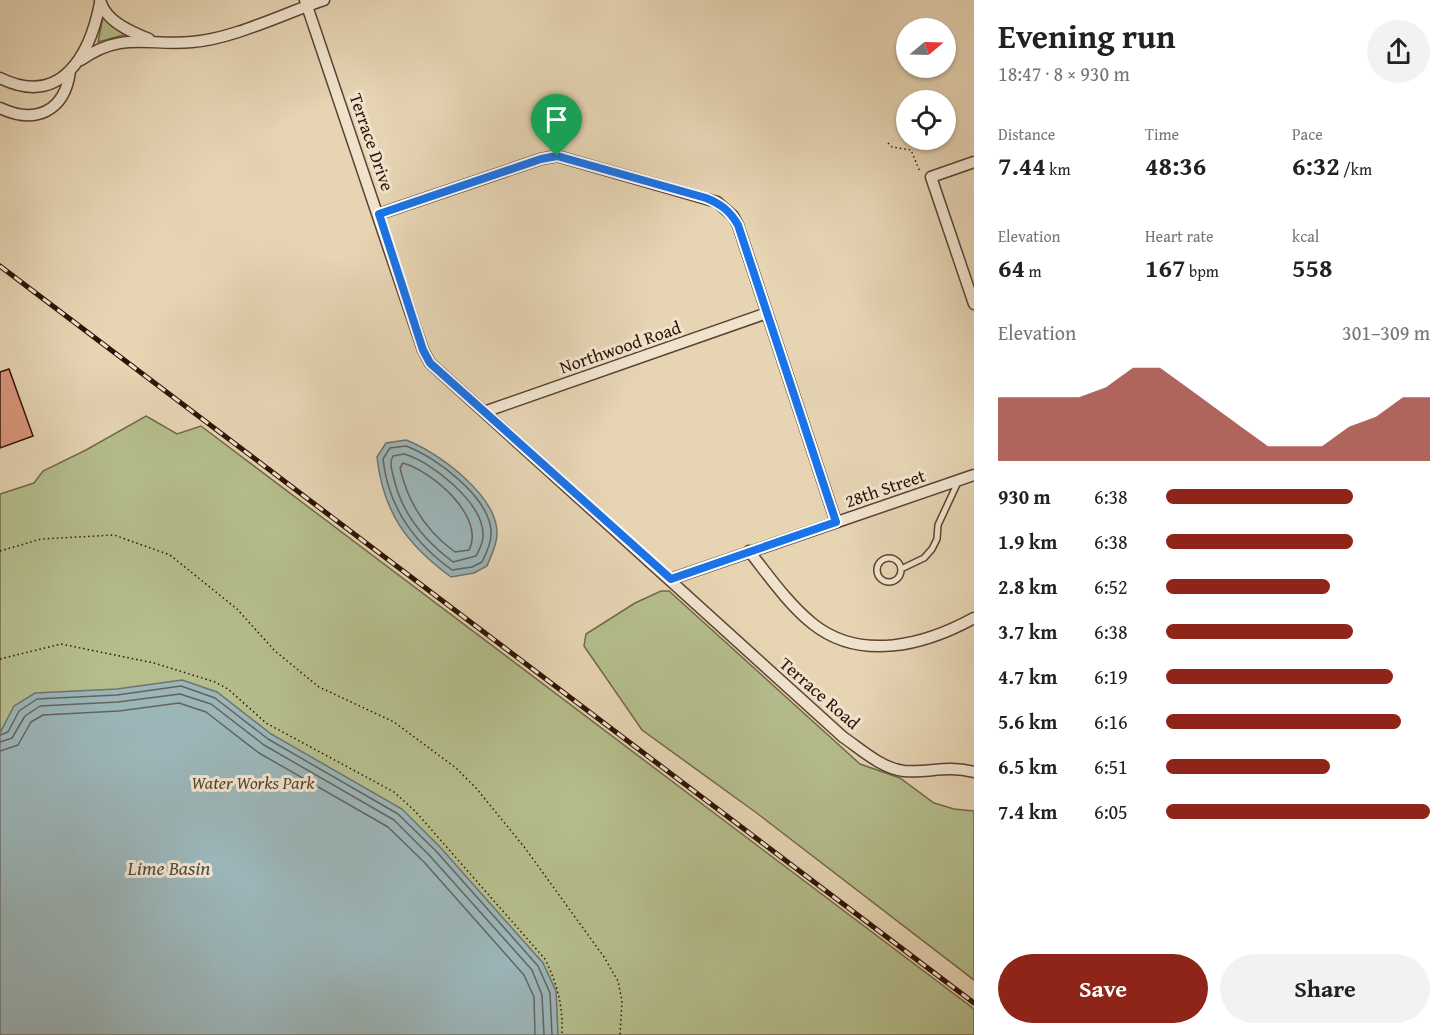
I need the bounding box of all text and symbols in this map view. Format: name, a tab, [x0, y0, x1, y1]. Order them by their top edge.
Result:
text: Evening run	[998, 12, 1175, 60]
north arrow	[896, 18, 956, 78]
map controls	[896, 18, 956, 150]
button: share	[1367, 20, 1430, 83]
text: 18:47 · 8 × 930 m	[998, 59, 1130, 88]
street label: Terrace Drive	[343, 89, 401, 195]
button: locate	[896, 90, 956, 150]
pin	[531, 94, 582, 156]
icon: arrive	[540, 103, 573, 136]
text: Distance	[998, 122, 1055, 146]
text: Time	[1145, 122, 1179, 146]
text: Pace	[1292, 122, 1323, 146]
text: 7.44	[998, 146, 1046, 185]
text: 48:36	[1145, 146, 1206, 185]
text: 6:32	[1292, 146, 1340, 185]
text: km	[1046, 157, 1070, 181]
text: /km	[1340, 157, 1372, 181]
text: Elevation	[998, 224, 1061, 248]
text: Heart rate	[1145, 224, 1214, 248]
text: kcal	[1292, 224, 1319, 248]
text: 64	[998, 248, 1025, 287]
text: 167	[1145, 248, 1185, 287]
text: 558	[1292, 248, 1332, 287]
text: m	[1025, 259, 1042, 283]
text: bpm	[1185, 259, 1219, 283]
street label: Northwood Road	[556, 313, 685, 380]
text: Elevation	[998, 318, 1076, 347]
text: 301–309 m	[1342, 318, 1430, 347]
street label: 28th Street	[841, 461, 929, 514]
text: 930 m	[998, 482, 1051, 511]
text: 6:38	[1094, 482, 1128, 511]
text: 1.9 km	[998, 527, 1057, 556]
text: 6:38	[1094, 527, 1128, 556]
text: 2.8 km	[998, 572, 1057, 601]
text: 6:52	[1094, 572, 1128, 601]
text: 3.7 km	[998, 617, 1057, 646]
text: 6:38	[1094, 617, 1128, 646]
street label: Terrace Road	[774, 650, 867, 736]
text: 4.7 km	[998, 662, 1057, 691]
text: 6:19	[1094, 662, 1128, 691]
text: 5.6 km	[998, 707, 1057, 736]
text: 6:16	[1094, 707, 1128, 736]
text: 6.5 km	[998, 752, 1057, 781]
text: 6:51	[1094, 752, 1128, 781]
park label: Water Works Park	[191, 769, 315, 796]
text: 7.4 km	[998, 797, 1057, 826]
text: 6:05	[1094, 797, 1128, 826]
water label: Lime Basin	[127, 853, 210, 882]
button: Save	[998, 954, 1208, 1023]
button: Share	[1220, 954, 1430, 1023]

